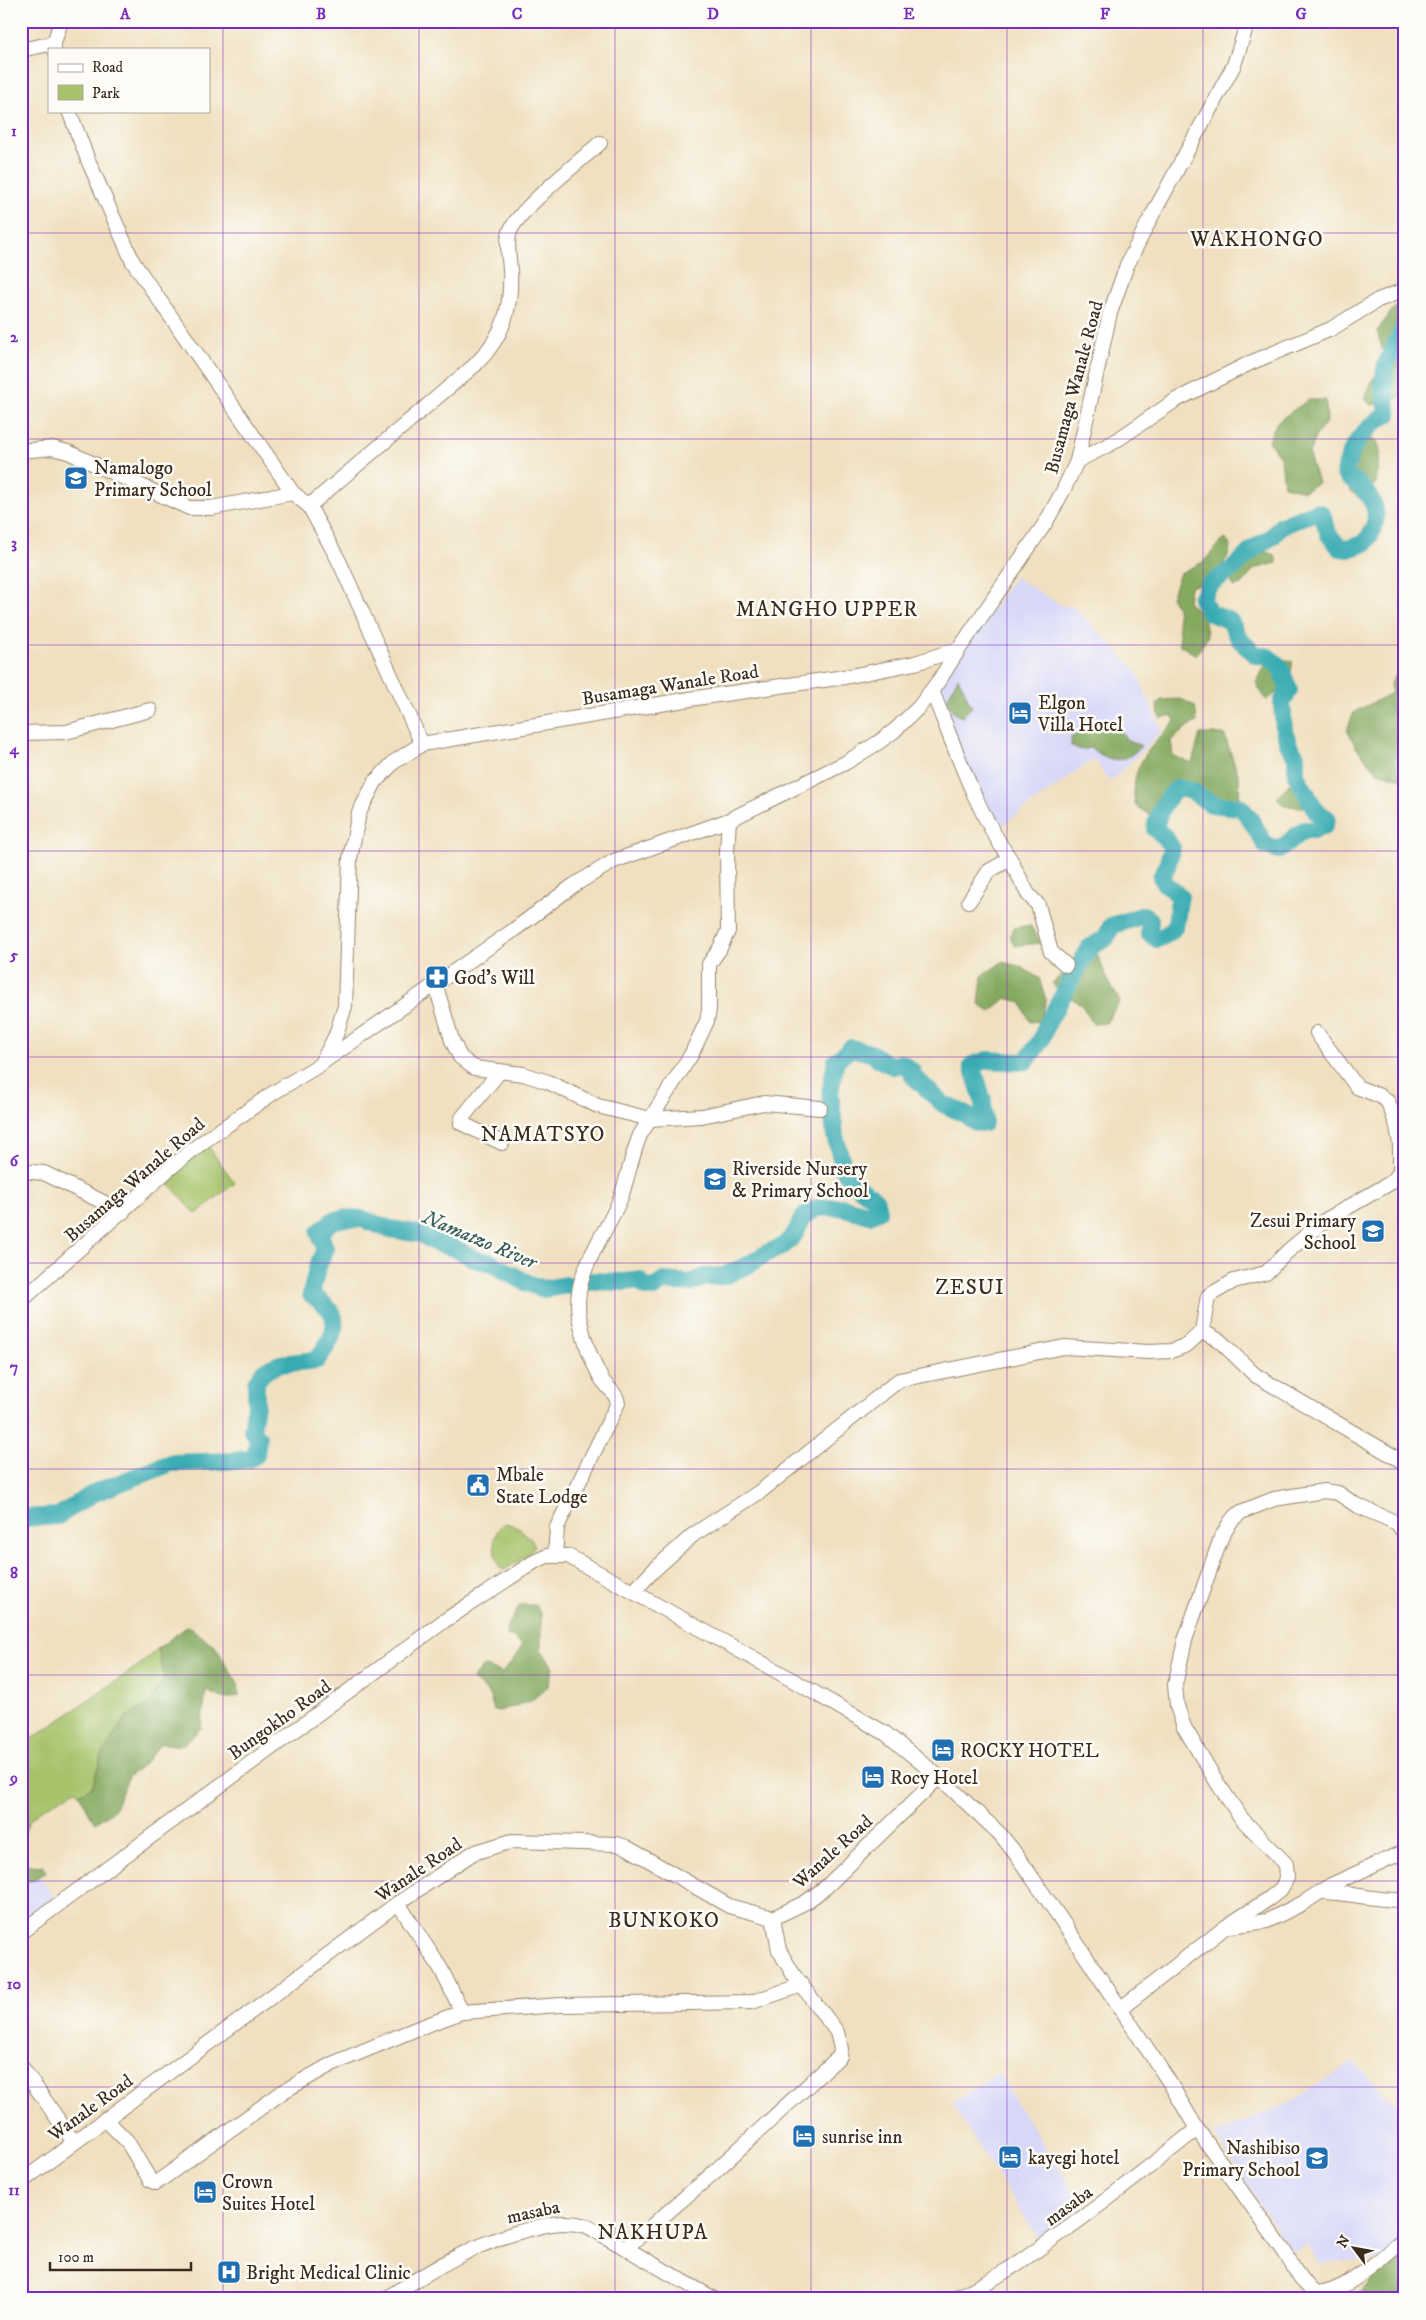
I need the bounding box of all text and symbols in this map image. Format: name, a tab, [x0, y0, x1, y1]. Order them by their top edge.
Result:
text: A	[119, 4, 131, 24]
text: B	[316, 4, 326, 24]
text: C	[512, 4, 522, 24]
text: D	[707, 4, 719, 24]
text: E	[903, 4, 915, 24]
text: F	[1100, 4, 1110, 24]
text: G	[1295, 4, 1307, 24]
legend	[48, 48, 210, 112]
text: Road	[92, 58, 124, 77]
text: Park	[92, 84, 121, 103]
text: 1	[11, 121, 17, 141]
district label: WAKHONGO	[1189, 227, 1324, 253]
street label: Busamaga Wanale Road	[1040, 298, 1109, 477]
text: 2	[10, 327, 19, 347]
place label: Namalogo Primary School	[94, 457, 212, 502]
school or university icon: Namalogo Primary School	[63, 465, 89, 491]
text: 3	[11, 533, 17, 553]
district label: MANGHO UPPER	[736, 597, 918, 623]
street label: Busamaga Wanale Road	[580, 660, 761, 711]
place label: Elgon Villa Hotel	[1037, 692, 1123, 737]
hotel icon: Elgon Villa Hotel	[1007, 700, 1033, 726]
text: 4	[8, 739, 19, 759]
text: 5	[9, 945, 18, 965]
pharmacy icon: God's Will	[424, 964, 450, 990]
place label: God's Will	[454, 967, 535, 990]
street label: Busamaga Wanale Road	[60, 1113, 210, 1247]
district label: NAMATSYO	[481, 1122, 605, 1148]
text: 6	[10, 1151, 20, 1171]
place label: Riverside Nursery & Primary School	[732, 1158, 869, 1203]
school or university icon: Riverside Nursery & Primary School	[702, 1166, 728, 1192]
water label: Namatzo River	[418, 1205, 542, 1276]
place label: Zesui Primary School	[1250, 1210, 1357, 1255]
school or university icon: Zesui Primary School	[1360, 1218, 1386, 1244]
district label: ZESUI	[935, 1275, 1005, 1301]
text: 7	[10, 1357, 18, 1377]
place label: Mbale State Lodge	[496, 1464, 588, 1509]
public building icon: Mbale State Lodge	[465, 1472, 491, 1498]
text: 8	[10, 1563, 18, 1583]
street label: Bungokho Road	[224, 1675, 336, 1765]
hotel icon: ROCKY HOTEL	[930, 1737, 956, 1763]
place label: ROCKY HOTEL	[960, 1740, 1099, 1763]
hotel icon: Rocy Hotel	[860, 1764, 886, 1790]
place label: Rocy Hotel	[890, 1767, 978, 1790]
text: 9	[9, 1768, 18, 1788]
street label: Wanale Road	[788, 1810, 878, 1895]
street label: Wanale Road	[370, 1833, 467, 1908]
district label: BUNKOKO	[608, 1908, 720, 1934]
text: 10	[7, 1974, 22, 1994]
street label: Wanale Road	[43, 2069, 138, 2147]
hotel icon: sunrise inn	[791, 2123, 817, 2149]
place label: sunrise inn	[822, 2126, 903, 2149]
place label: Nashibiso Primary School	[1182, 2137, 1300, 2182]
hotel icon: kayegi hotel	[997, 2144, 1023, 2170]
school or university icon: Nashibiso Primary School	[1304, 2145, 1330, 2171]
place label: kayegi hotel	[1028, 2147, 1120, 2170]
place label: Crown Suites Hotel	[222, 2171, 315, 2216]
hotel icon: Crown Suites Hotel	[192, 2179, 218, 2205]
text: 11	[8, 2180, 20, 2200]
street label: masaba	[1040, 2181, 1097, 2231]
street label: masaba	[505, 2196, 562, 2229]
district label: NAKHUPA	[598, 2220, 708, 2246]
north arrow	[1328, 2222, 1378, 2272]
text: N	[1333, 2232, 1355, 2251]
scale bar	[50, 2240, 191, 2272]
text: 100 m	[58, 2248, 94, 2267]
hospital icon: Bright Medical Clinic	[216, 2259, 242, 2285]
place label: Bright Medical Clinic	[246, 2262, 411, 2285]

